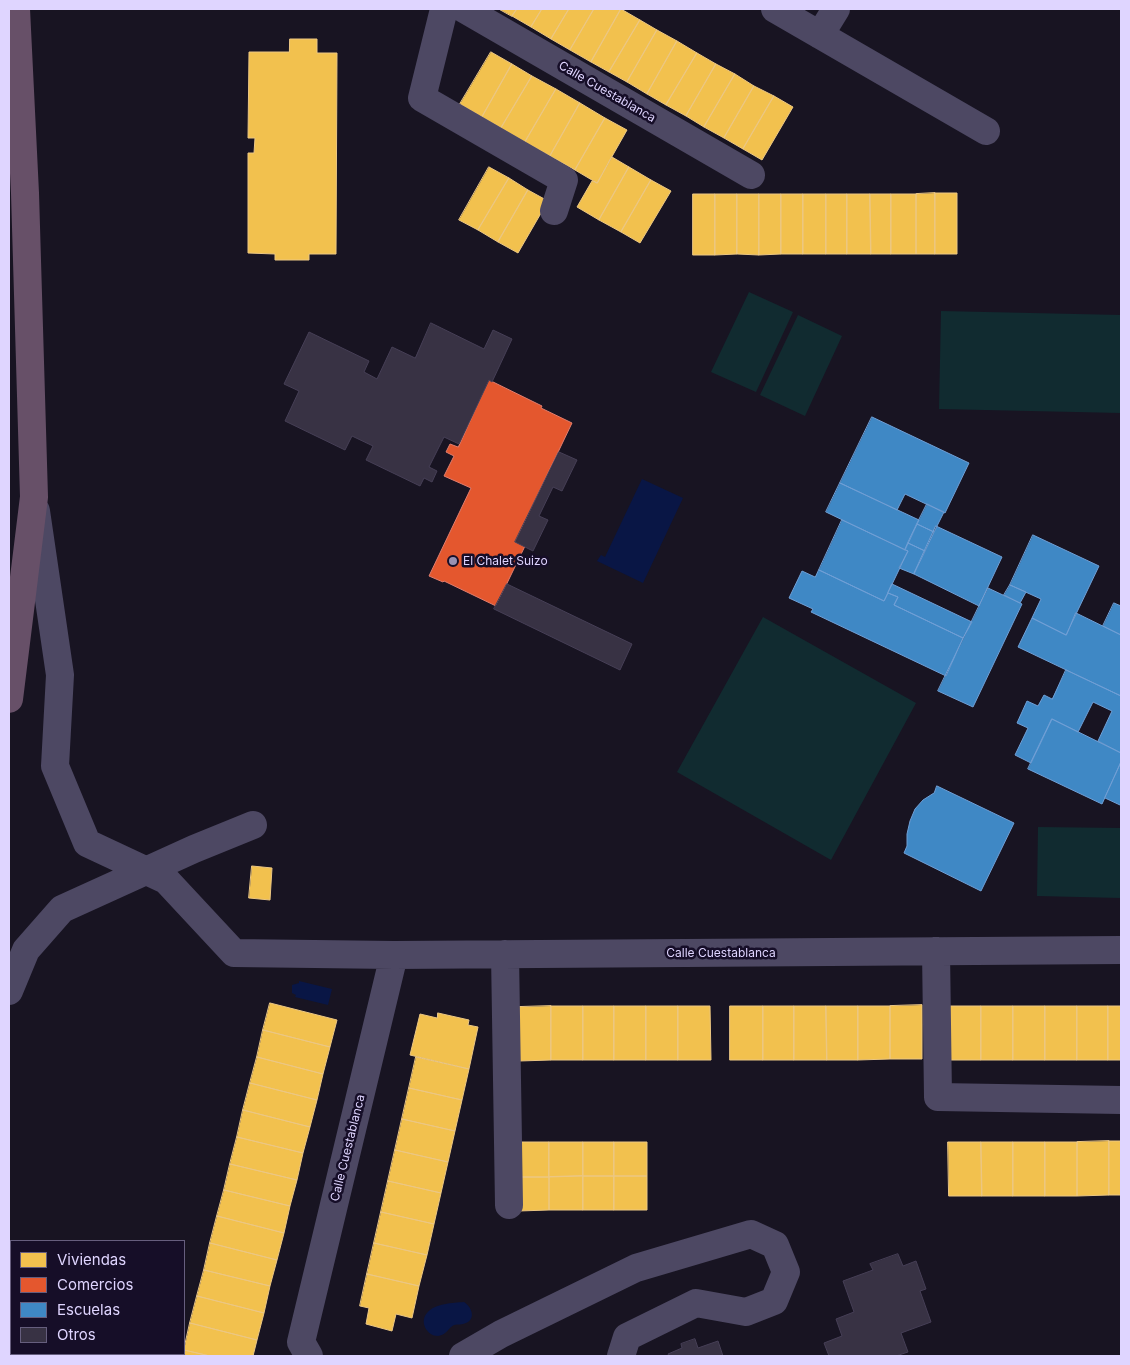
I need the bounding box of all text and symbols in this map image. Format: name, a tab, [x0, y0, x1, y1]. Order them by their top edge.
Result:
street label: Calle Cuestablanca	[556, 58, 658, 126]
place label: El Chalet Suizo	[463, 554, 548, 568]
marker: El Chalet Suizo	[447, 555, 459, 567]
street label: Calle Cuestablanca	[666, 946, 776, 960]
street label: Calle Cuestablanca	[328, 1093, 368, 1203]
legend	[10, 1240, 185, 1355]
text: Viviendas	[57, 1250, 126, 1269]
text: Comercios	[57, 1275, 133, 1294]
text: Escuelas	[57, 1300, 120, 1319]
text: Otros	[57, 1325, 96, 1344]

